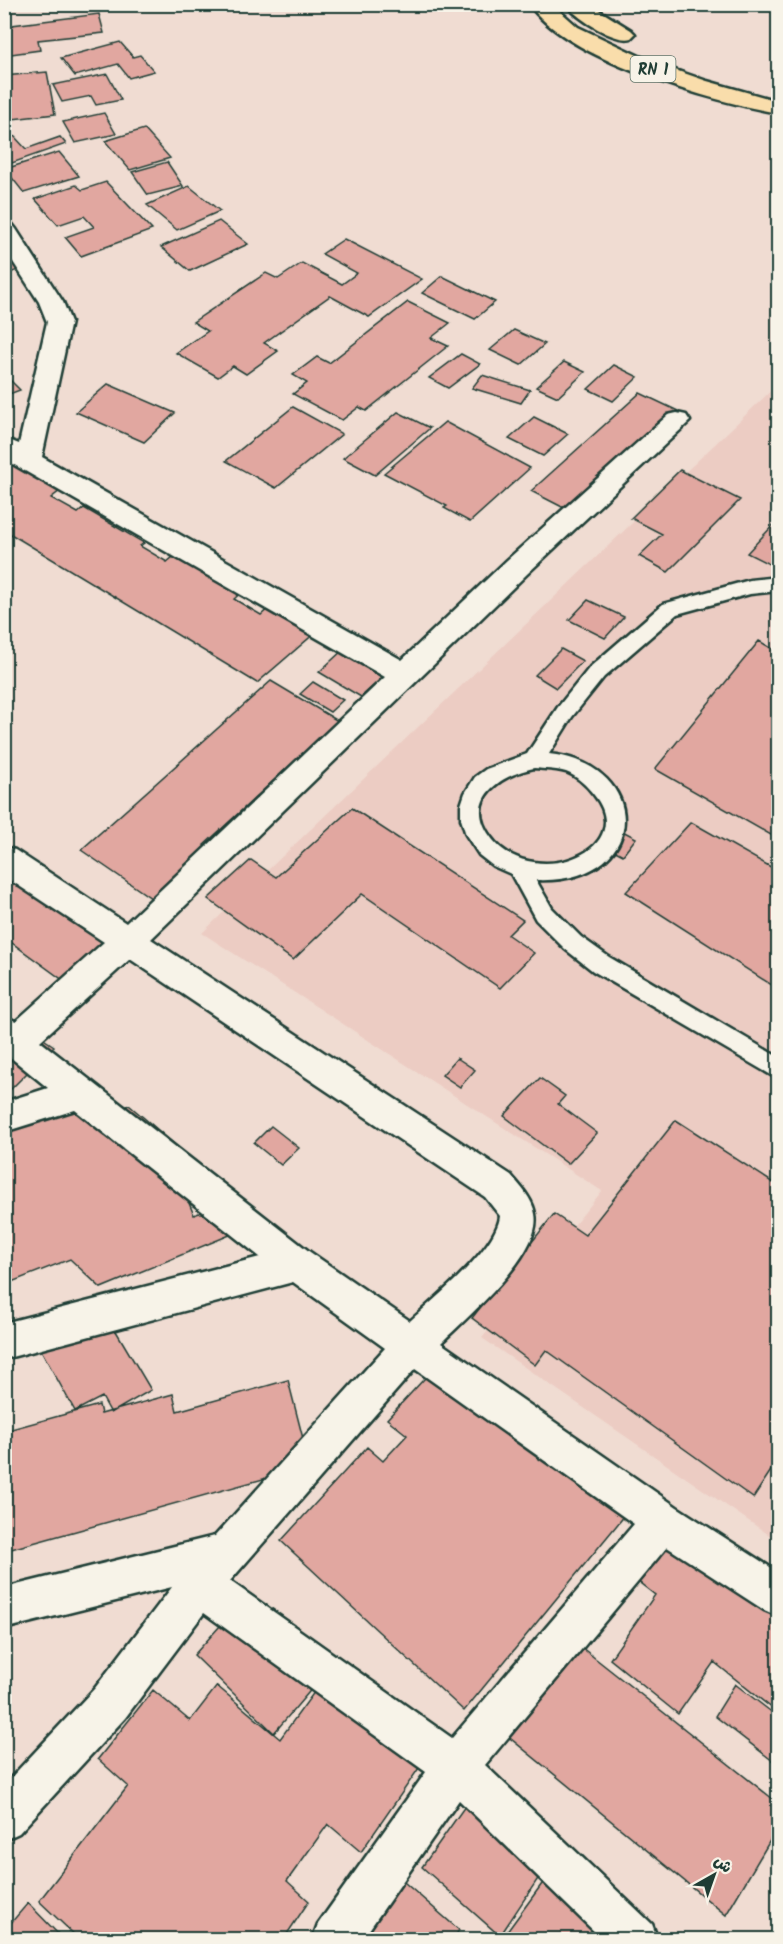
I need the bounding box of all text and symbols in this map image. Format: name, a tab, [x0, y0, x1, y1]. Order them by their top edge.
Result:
road number: RN 1	[630, 56, 676, 82]
north arrow	[684, 1845, 744, 1905]
text: ش	[708, 1849, 737, 1880]

